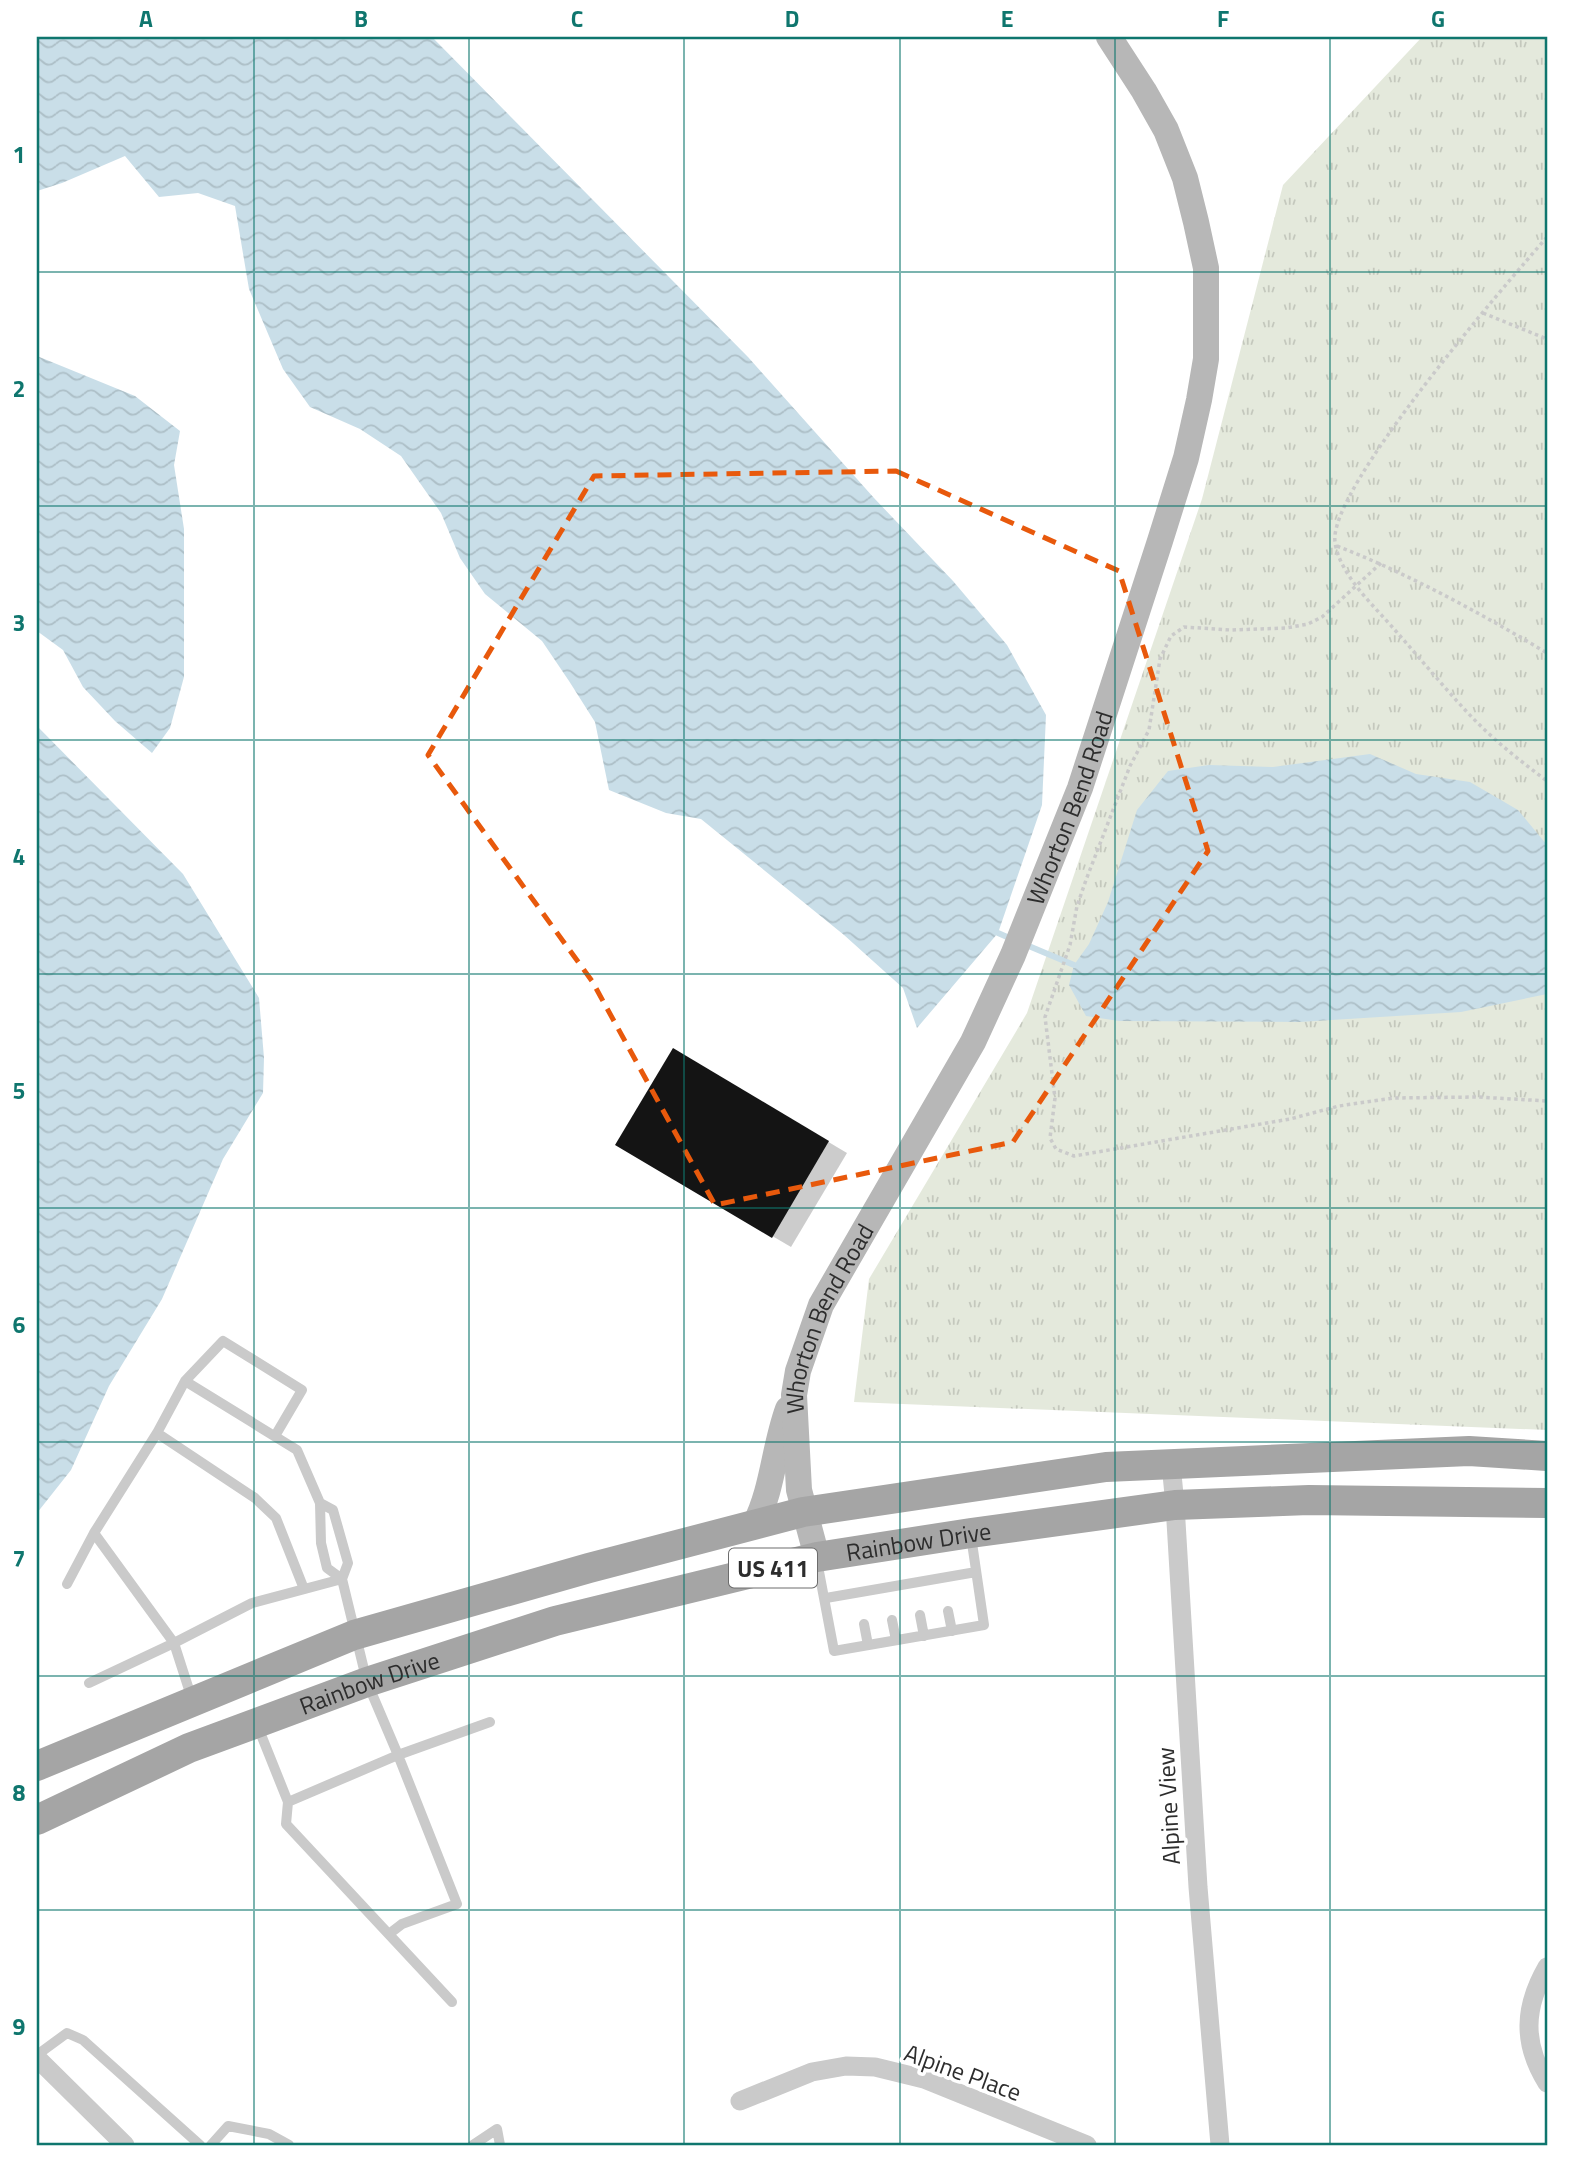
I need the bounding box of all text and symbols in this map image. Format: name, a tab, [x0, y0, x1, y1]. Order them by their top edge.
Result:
text: A	[139, 1, 153, 36]
text: B	[354, 1, 368, 36]
text: C	[571, 1, 583, 36]
text: D	[785, 1, 799, 36]
text: E	[1001, 1, 1013, 36]
text: F	[1217, 1, 1229, 36]
text: G	[1431, 1, 1445, 36]
text: 1	[13, 137, 25, 172]
text: 2	[13, 371, 25, 406]
text: 3	[13, 605, 25, 640]
street label: Whorton Bend Road	[1017, 706, 1122, 910]
text: 4	[13, 839, 25, 874]
text: 5	[13, 1073, 25, 1108]
street label: Whorton Bend Road	[776, 1217, 882, 1415]
text: 6	[13, 1307, 26, 1342]
street label: Rainbow Drive	[843, 1512, 993, 1570]
text: 7	[13, 1541, 25, 1576]
road number: US 411	[729, 1548, 817, 1588]
street label: Rainbow Drive	[294, 1642, 444, 1724]
street label: Alpine View	[1147, 1746, 1189, 1866]
text: 8	[13, 1775, 26, 1810]
text: 9	[13, 2009, 26, 2044]
street label: Alpine Place	[899, 2034, 1027, 2110]

